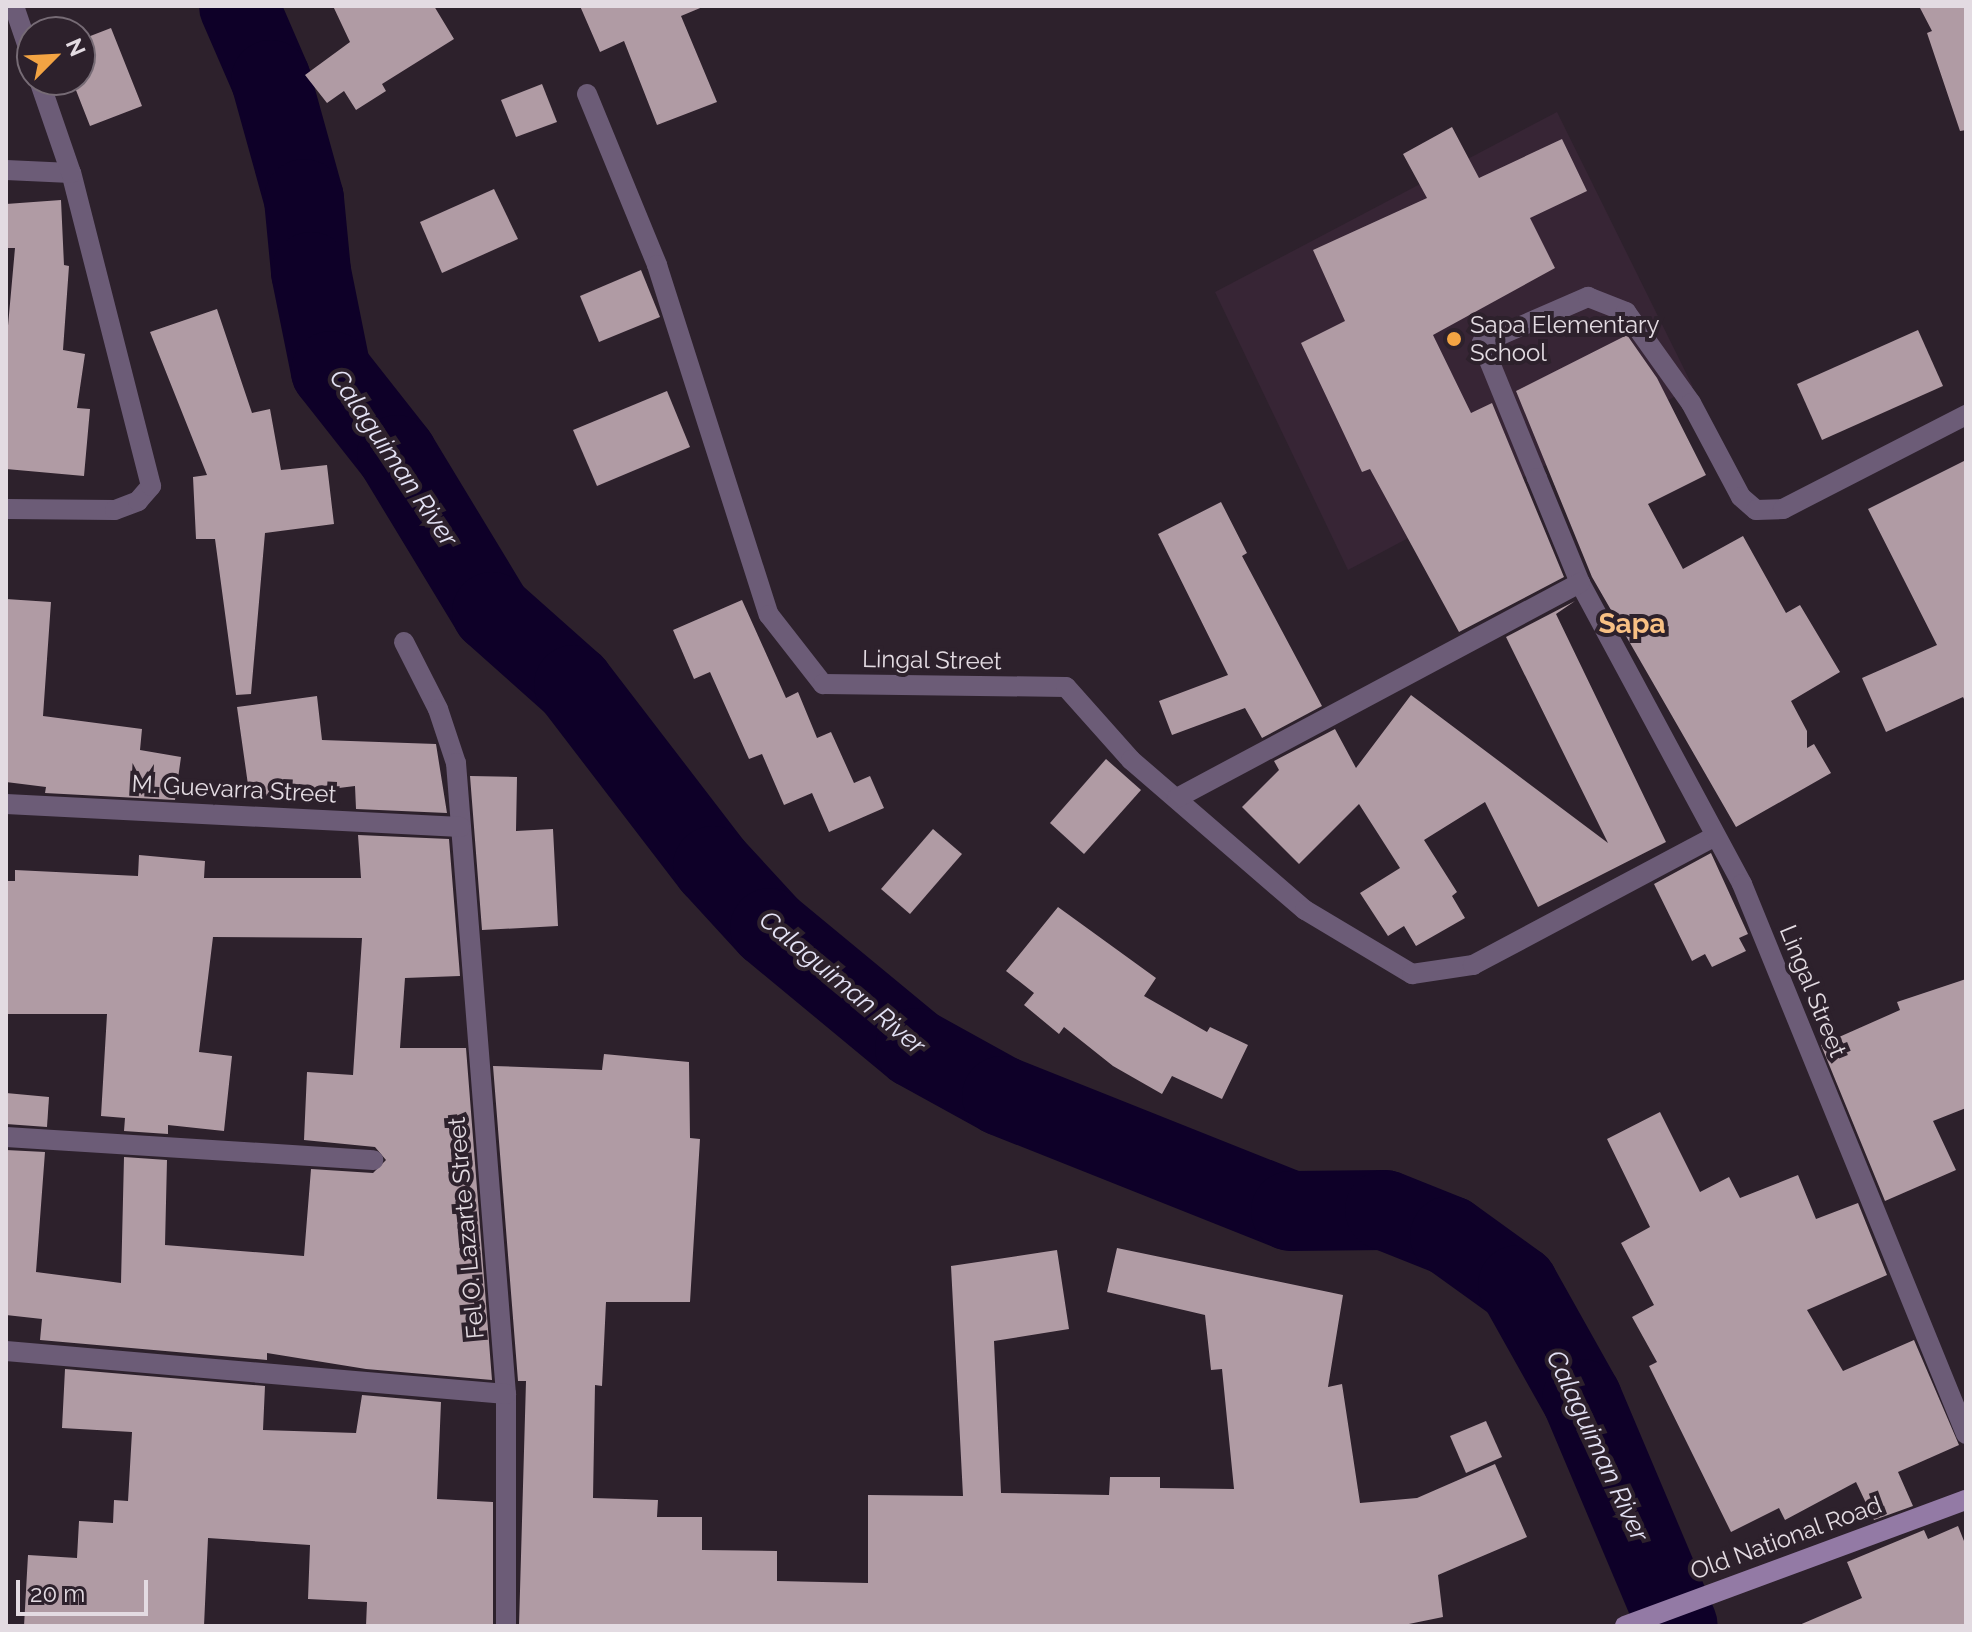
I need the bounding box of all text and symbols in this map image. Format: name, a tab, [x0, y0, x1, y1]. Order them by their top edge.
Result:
north arrow	[16, 16, 96, 96]
text: N	[61, 34, 91, 60]
place label: Sapa Elementary School	[1470, 311, 1659, 367]
marker: Sapa Elementary School	[1445, 330, 1463, 348]
water label: Calaguiman River	[322, 363, 464, 553]
district label: Sapa	[1599, 607, 1665, 641]
street label: Lingal Street	[862, 644, 1002, 676]
street label: M. Guevarra Street	[131, 769, 337, 809]
water label: Calaguiman River	[753, 904, 931, 1062]
street label: Lingal Street	[1773, 921, 1853, 1061]
street label: Fel O. Lazarte Street	[442, 1115, 490, 1341]
water label: Calaguiman River	[1539, 1346, 1655, 1546]
street label: Old National Road	[1686, 1490, 1886, 1586]
scale bar	[20, 1564, 152, 1614]
text: 20 m	[30, 1579, 85, 1608]

